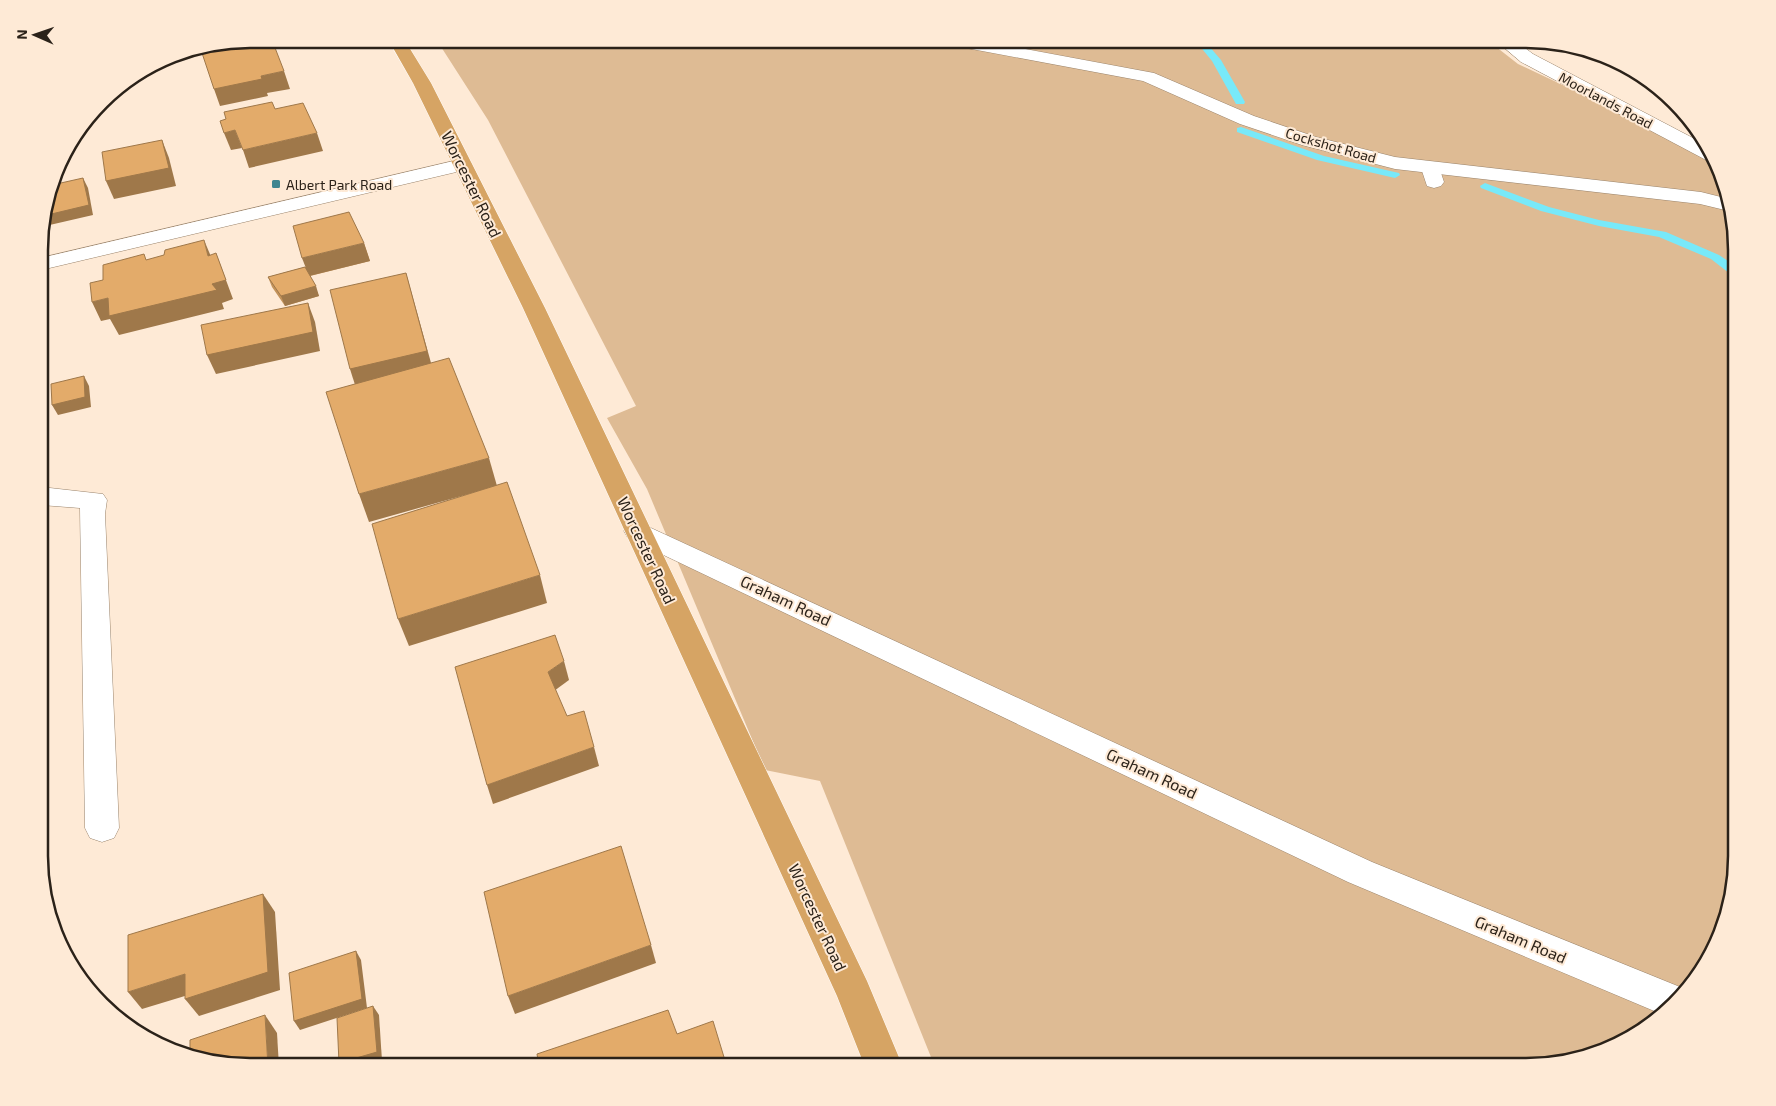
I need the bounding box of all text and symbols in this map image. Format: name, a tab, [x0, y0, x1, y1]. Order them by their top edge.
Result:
north arrow	[10, 10, 60, 60]
text: N	[13, 29, 30, 40]
street label: Moorlands Road	[1556, 68, 1656, 132]
street label: Cockshot Road	[1284, 124, 1378, 166]
street label: Worcester Road	[438, 128, 506, 240]
place label: Albert Park Road	[286, 176, 392, 193]
marker: Albert Park Road	[270, 178, 282, 190]
street label: Worcester Road	[614, 494, 680, 606]
street label: Graham Road	[738, 571, 834, 629]
street label: Graham Road	[1104, 744, 1200, 802]
street label: Worcester Road	[785, 861, 851, 973]
street label: Graham Road	[1472, 911, 1570, 967]

